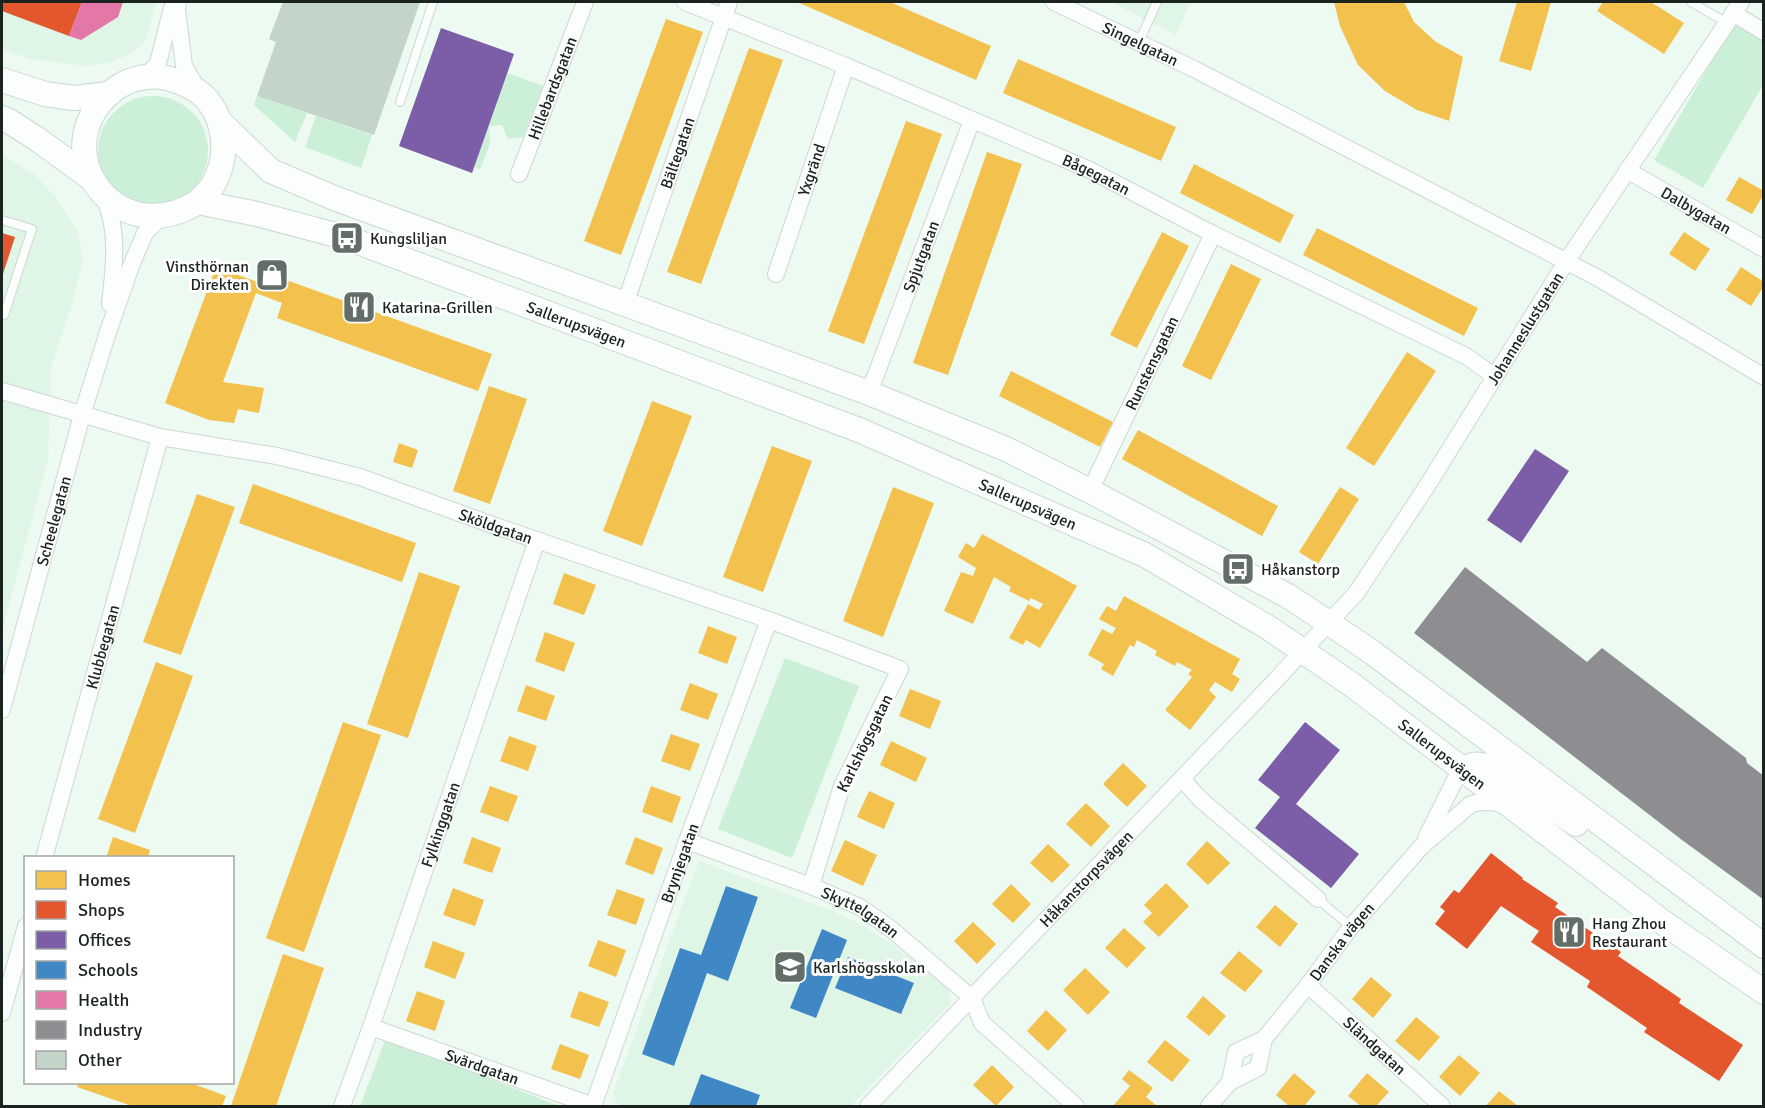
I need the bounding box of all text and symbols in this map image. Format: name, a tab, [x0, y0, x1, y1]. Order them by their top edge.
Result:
street label: Singelgatan	[1099, 18, 1181, 71]
street label: Hillebardsgatan	[524, 34, 582, 143]
street label: Bältegatan	[656, 115, 700, 192]
street label: Yxgränd	[794, 141, 830, 199]
street label: Bågegatan	[1059, 150, 1133, 200]
street label: Dalbygatan	[1657, 183, 1734, 239]
street label: Spjutgatan	[899, 218, 944, 295]
bus stop icon: Kungsliljan	[329, 220, 365, 256]
place label: Kungsliljan	[370, 229, 447, 249]
place label: Vinsthörnan Direkten	[166, 257, 249, 295]
shop icon: Vinsthörnan Direkten	[254, 257, 290, 293]
street label: Johanneslustgatan	[1483, 269, 1568, 389]
restaurant icon: Katarina-Grillen	[341, 289, 377, 325]
street label: Sallerupsvägen	[524, 297, 629, 353]
place label: Katarina-Grillen	[382, 298, 493, 318]
street label: Runstensgatan	[1121, 313, 1183, 414]
street label: Scheelegatan	[32, 474, 76, 568]
street label: Sallerupsvägen	[975, 475, 1079, 535]
street label: Sköldgatan	[456, 505, 535, 549]
bus stop icon: Håkanstorp	[1220, 551, 1256, 587]
place label: Håkanstorp	[1261, 560, 1340, 580]
street label: Klubbegatan	[82, 603, 124, 692]
street label: Karlshögsgatan	[833, 691, 897, 796]
street label: Sallerupsvägen	[1394, 715, 1489, 794]
street label: Fylkinggatan	[417, 780, 465, 870]
street label: Brynjegatan	[657, 821, 704, 906]
street label: Håkanstorpsvägen	[1036, 827, 1138, 932]
legend	[24, 856, 234, 1084]
text: Homes	[78, 869, 131, 891]
street label: Skyttelgatan	[818, 883, 903, 943]
text: Shops	[78, 899, 125, 921]
street label: Danska vägen	[1305, 899, 1379, 985]
restaurant icon: Hang Zhou Restaurant	[1551, 914, 1587, 950]
place label: Hang Zhou Restaurant	[1592, 914, 1667, 952]
text: Offices	[78, 929, 131, 951]
school or university icon: Karlshögsskolan	[772, 949, 808, 985]
place label: Karlshögsskolan	[813, 958, 925, 978]
text: Schools	[78, 959, 138, 981]
text: Health	[78, 989, 129, 1011]
street label: Sländgatan	[1339, 1013, 1410, 1080]
text: Industry	[78, 1019, 143, 1041]
street label: Svärdgatan	[442, 1045, 522, 1090]
text: Other	[78, 1049, 122, 1071]

